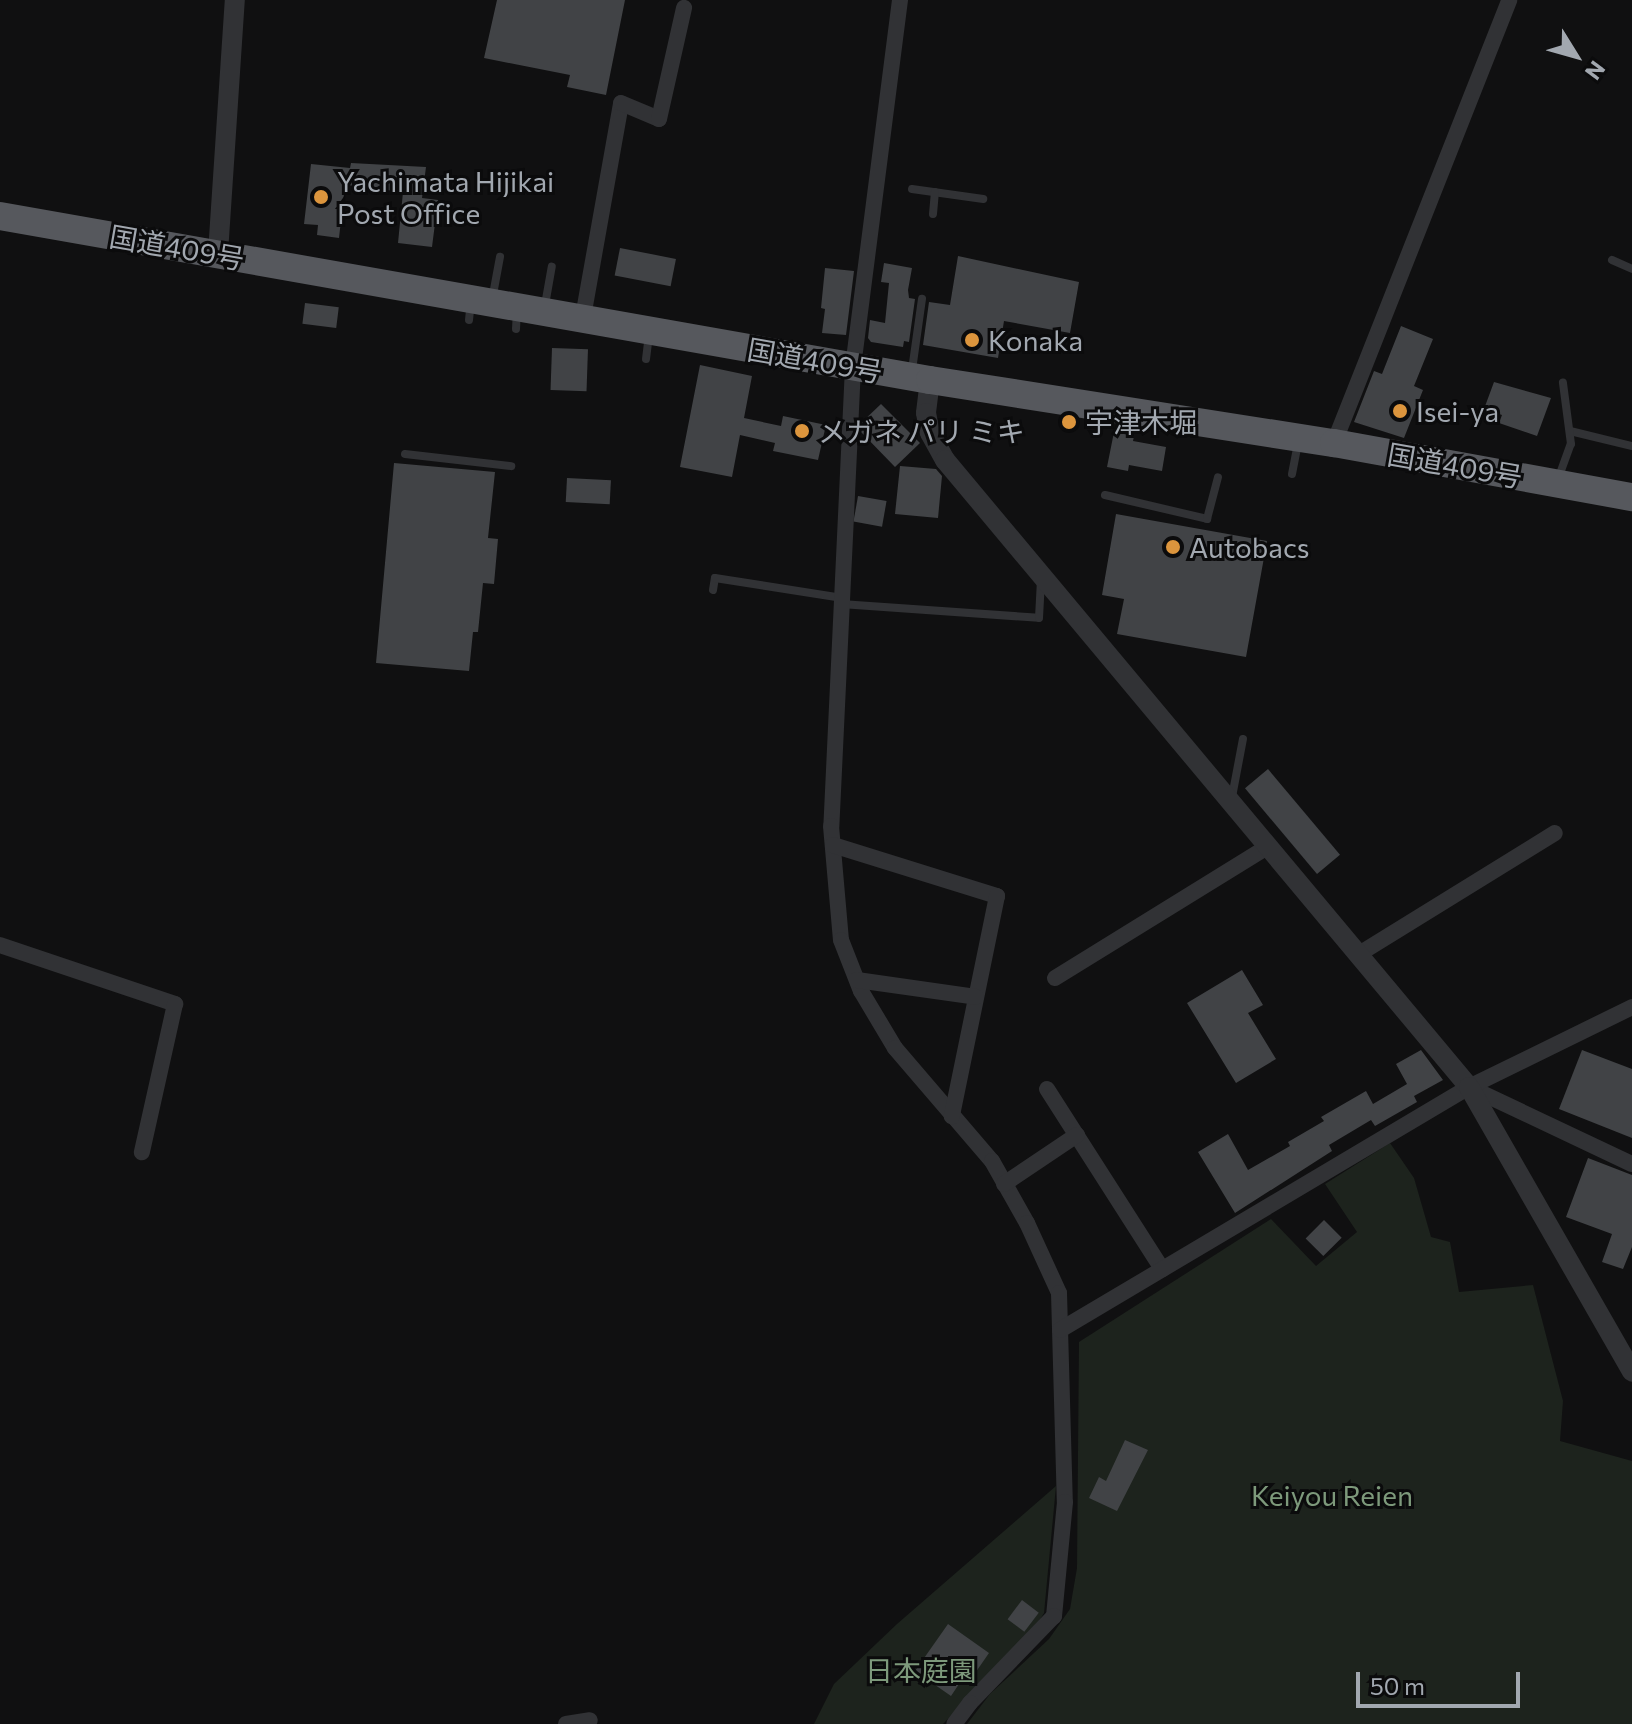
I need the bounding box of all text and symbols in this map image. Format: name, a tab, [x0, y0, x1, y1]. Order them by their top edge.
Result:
north arrow	[1536, 16, 1616, 96]
text: N	[1580, 56, 1611, 85]
place label: Yachimata Hijikai Post Office	[337, 164, 554, 230]
marker: Yachimata Hijikai Post Office	[312, 188, 330, 206]
street label: 国道409号	[107, 219, 247, 275]
place label: Konaka	[988, 323, 1083, 357]
marker: Konaka	[963, 331, 981, 349]
street label: 国道409号	[745, 332, 885, 388]
place label: Isei-ya	[1416, 394, 1499, 428]
marker: Isei-ya	[1391, 402, 1409, 420]
place label: 宇津木堀	[1085, 405, 1197, 439]
marker: 宇津木堀	[1060, 413, 1078, 431]
place label: メガネ パリ ミキ	[818, 414, 1025, 448]
marker: メガネ パリ ミキ	[793, 422, 811, 440]
street label: 国道409号	[1385, 437, 1525, 493]
place label: Autobacs	[1189, 530, 1309, 564]
marker: Autobacs	[1164, 538, 1182, 556]
park label: Keiyou Reien	[1251, 1478, 1413, 1512]
park label: 日本庭園	[865, 1653, 977, 1687]
scale bar	[1360, 1656, 1524, 1706]
text: 50 m	[1370, 1671, 1425, 1700]

